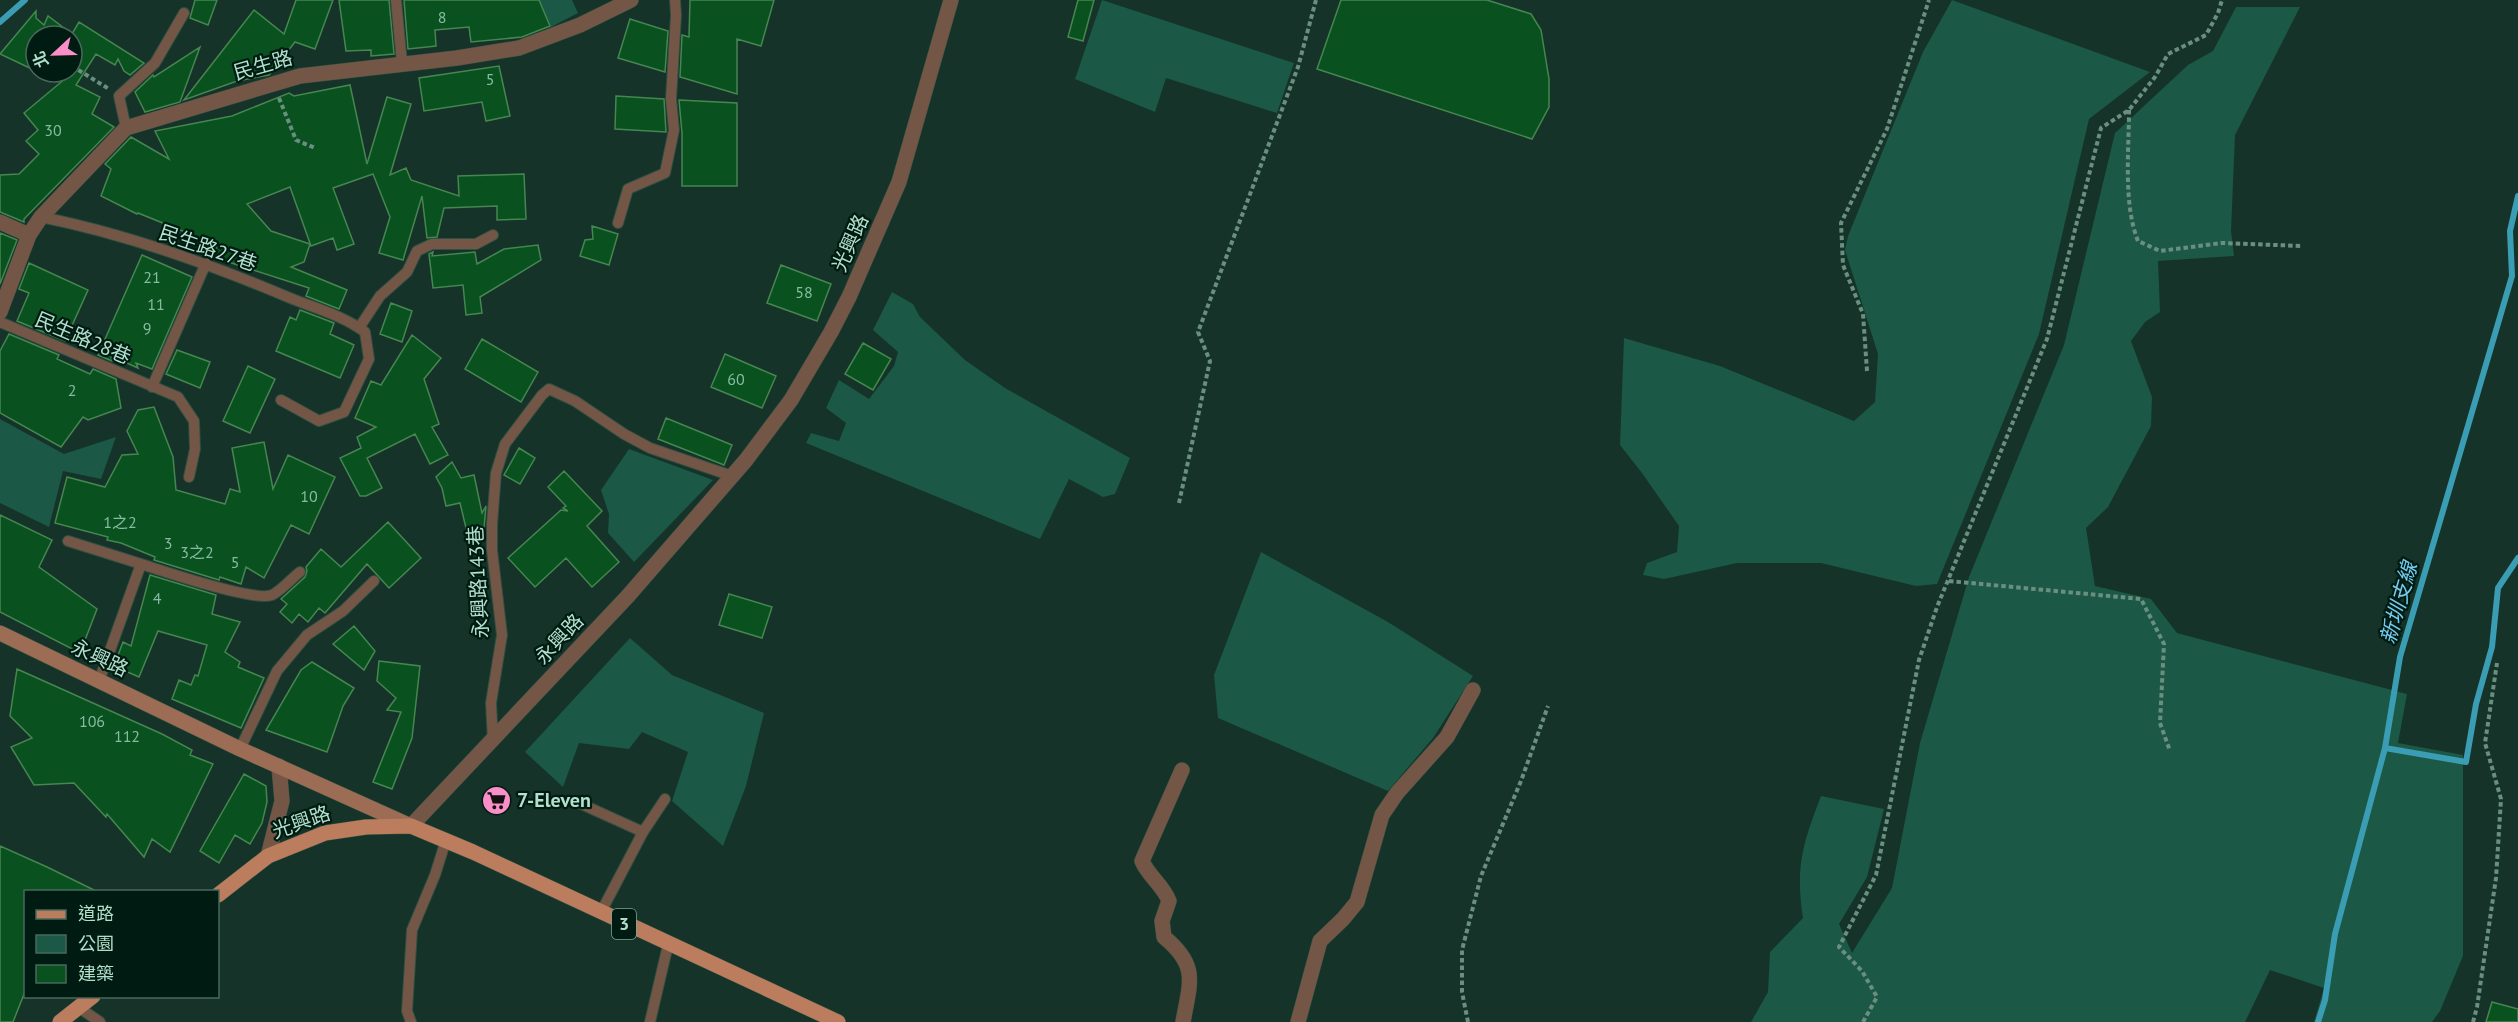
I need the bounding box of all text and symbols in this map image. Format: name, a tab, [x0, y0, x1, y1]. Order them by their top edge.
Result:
house number: 8	[438, 7, 446, 27]
north arrow	[24, 24, 84, 84]
street label: 民生路	[231, 44, 295, 86]
text: 北	[28, 48, 52, 71]
house number: 5	[486, 69, 494, 89]
house number: 30	[44, 120, 62, 140]
street label: 光興路	[826, 210, 874, 276]
street label: 民生路27巷	[156, 219, 260, 277]
house number: 21	[143, 267, 161, 287]
house number: 58	[795, 282, 813, 302]
house number: 11	[147, 294, 165, 314]
street label: 民生路28巷	[31, 306, 135, 370]
house number: 9	[143, 318, 151, 338]
house number: 60	[727, 369, 745, 389]
house number: 2	[68, 380, 76, 400]
house number: 10	[300, 486, 318, 506]
house number: 1之2	[103, 512, 137, 532]
street label: 永興路143巷	[462, 525, 494, 639]
house number: 3	[164, 533, 172, 553]
house number: 3之2	[180, 542, 214, 562]
house number: 5	[231, 552, 239, 572]
water label: 新圳支線	[2374, 557, 2424, 647]
house number: 4	[153, 588, 162, 608]
street label: 永興路	[529, 608, 589, 670]
street label: 永興路	[67, 634, 133, 682]
house number: 106	[79, 711, 105, 731]
house number: 112	[114, 726, 140, 746]
supermarket icon: 7-Eleven	[480, 784, 512, 816]
place label: 7-Eleven	[517, 787, 591, 813]
street label: 光興路	[268, 800, 334, 844]
legend	[24, 890, 219, 998]
text: 道路	[78, 902, 114, 925]
road number: 3	[612, 909, 636, 939]
text: 公園	[78, 932, 114, 955]
text: 建築	[78, 962, 114, 985]

